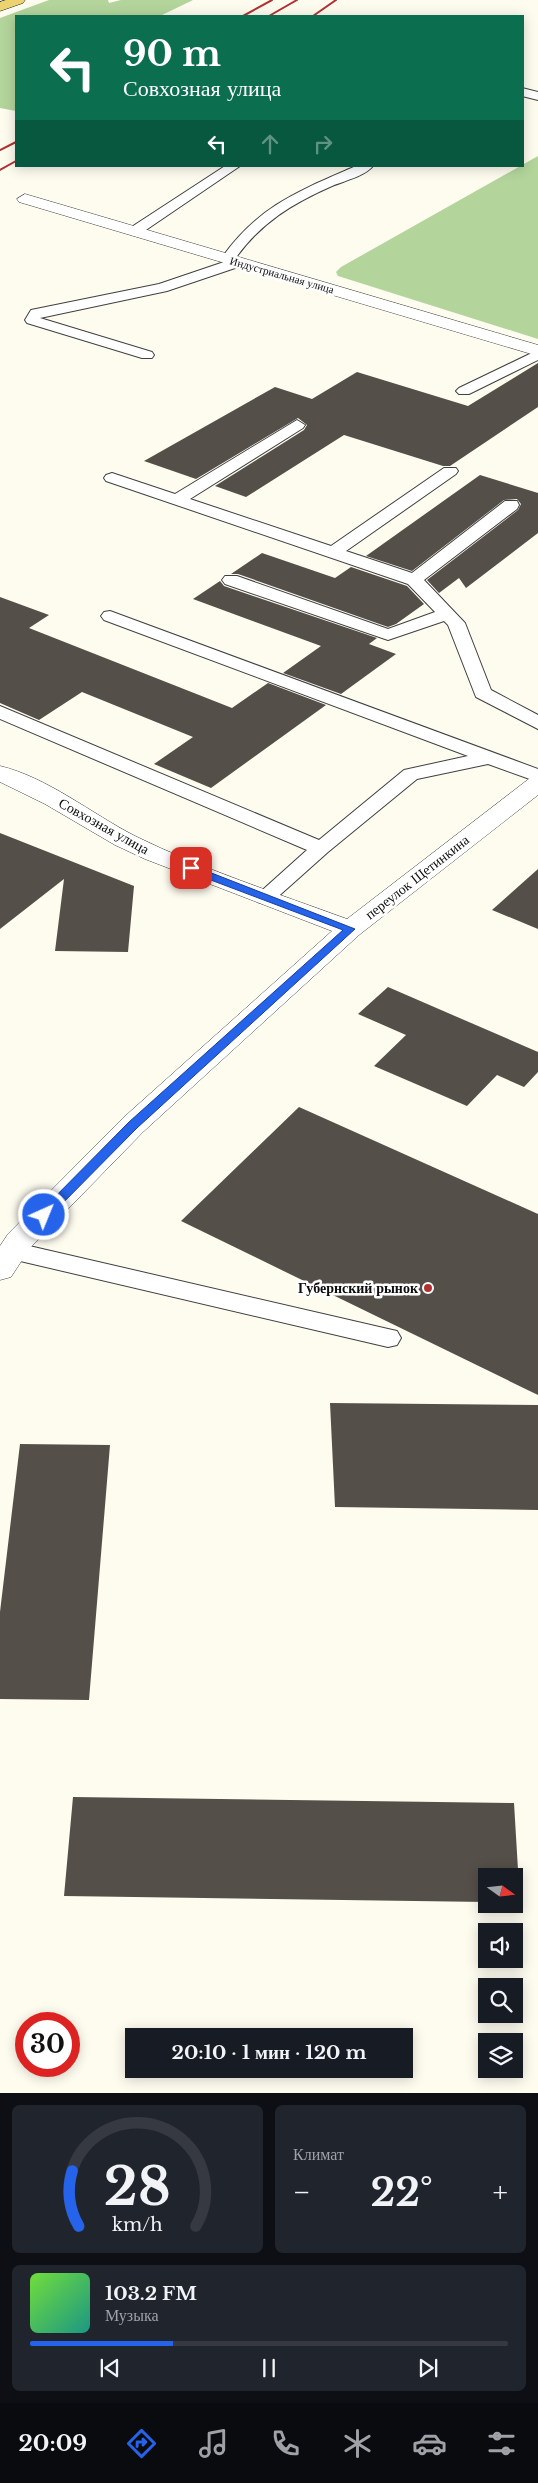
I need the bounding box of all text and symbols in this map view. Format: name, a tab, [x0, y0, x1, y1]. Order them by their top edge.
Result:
text: 90 m	[123, 32, 221, 75]
icon: left	[40, 35, 105, 100]
text: Совхозная улица	[123, 75, 281, 102]
icon: left	[203, 130, 231, 158]
icon: ahead	[256, 130, 284, 158]
icon: right	[309, 130, 337, 158]
street label: Индустриальная улица	[228, 253, 336, 297]
street label: Совхозная улица	[56, 794, 153, 859]
street label: переулок Щетинкина	[361, 830, 473, 923]
pin	[170, 847, 212, 889]
icon: arrive	[177, 854, 205, 882]
position arrow	[17, 1188, 69, 1240]
place label: Губернский рынок	[298, 1279, 419, 1297]
marker: Губернский рынок	[422, 1282, 434, 1294]
north arrow	[478, 1868, 522, 1912]
map controls	[478, 1868, 523, 2078]
button: sound	[478, 1923, 523, 1968]
button: search	[478, 1978, 523, 2023]
speed limit sign: 30	[15, 2012, 80, 2077]
button: layers	[478, 2033, 523, 2078]
text: 20:10 · 1 мин · 120 m	[172, 2041, 366, 2064]
text: Климат	[293, 2144, 344, 2164]
text: 28	[104, 2155, 171, 2219]
text: 22°	[371, 2169, 433, 2216]
text: −	[293, 2175, 311, 2210]
text: +	[493, 2175, 508, 2210]
text: km/h	[112, 2214, 163, 2236]
text: 103.2 FM	[105, 2282, 197, 2305]
text: Музыка	[105, 2305, 159, 2325]
icon: previous	[96, 2354, 124, 2382]
icon: pause	[255, 2354, 283, 2382]
icon: next	[414, 2354, 442, 2382]
icon: directions	[124, 2426, 159, 2461]
icon: music	[196, 2426, 231, 2461]
icon: phone	[268, 2426, 303, 2461]
icon: climate	[340, 2426, 375, 2461]
icon: car	[412, 2426, 447, 2461]
icon: filters	[484, 2426, 519, 2461]
text: 20:09	[19, 2430, 87, 2457]

